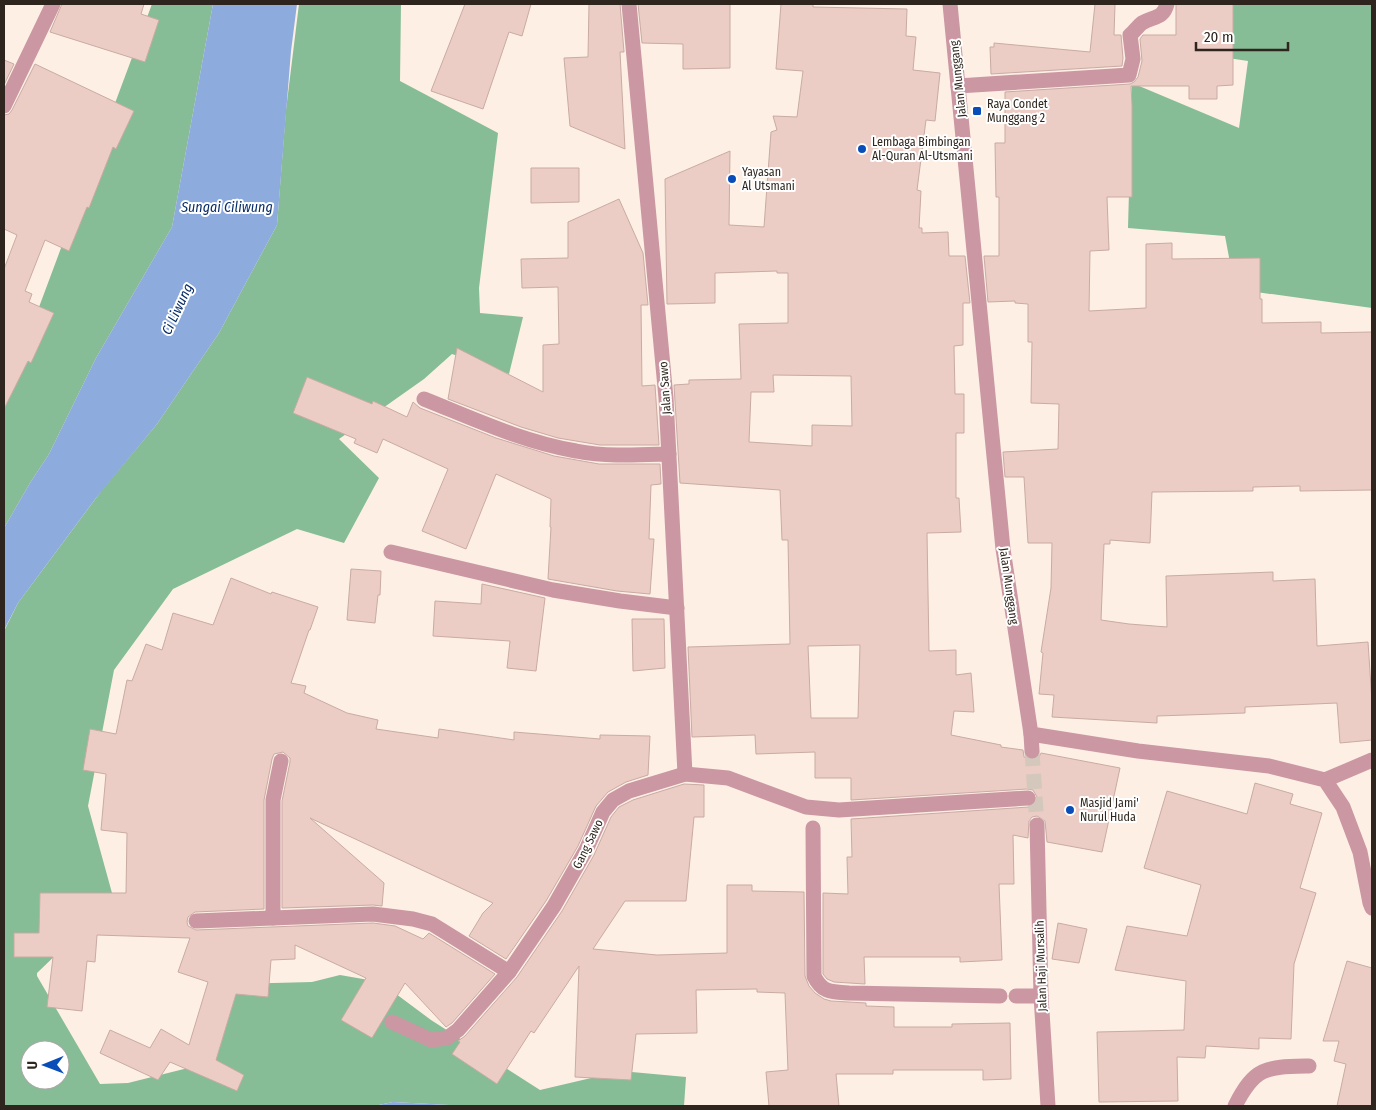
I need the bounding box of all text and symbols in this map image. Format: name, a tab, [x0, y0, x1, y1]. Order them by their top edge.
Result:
scale bar	[1196, 20, 1288, 52]
text: 20 m	[1204, 28, 1234, 46]
street label: Jalan Munggang	[947, 40, 969, 118]
place label: Raya Condet Munggang 2	[987, 97, 1048, 125]
marker: Raya Condet Munggang 2	[971, 105, 983, 117]
place label: Lembaga Bimbingan Al-Quran Al-Utsmani	[872, 135, 973, 163]
marker: Lembaga Bimbingan Al-Quran Al-Utsmani	[856, 143, 868, 155]
place label: Yayasan Al Utsmani	[742, 165, 795, 193]
marker: Yayasan Al Utsmani	[726, 173, 738, 185]
water label: Sungai Ciliwung	[180, 199, 273, 216]
water label: Ci Liwung	[158, 281, 197, 338]
street label: Jalan Sawo	[656, 361, 674, 415]
street label: Jalan Munggang	[997, 547, 1021, 626]
place label: Masjid Jami' Nurul Huda	[1080, 796, 1139, 824]
marker: Masjid Jami' Nurul Huda	[1064, 804, 1076, 816]
street label: Gang Sawo	[570, 817, 606, 871]
street label: Jalan Haji Mursalih	[1032, 920, 1050, 1012]
north arrow	[20, 1040, 70, 1090]
text: U	[24, 1061, 41, 1069]

